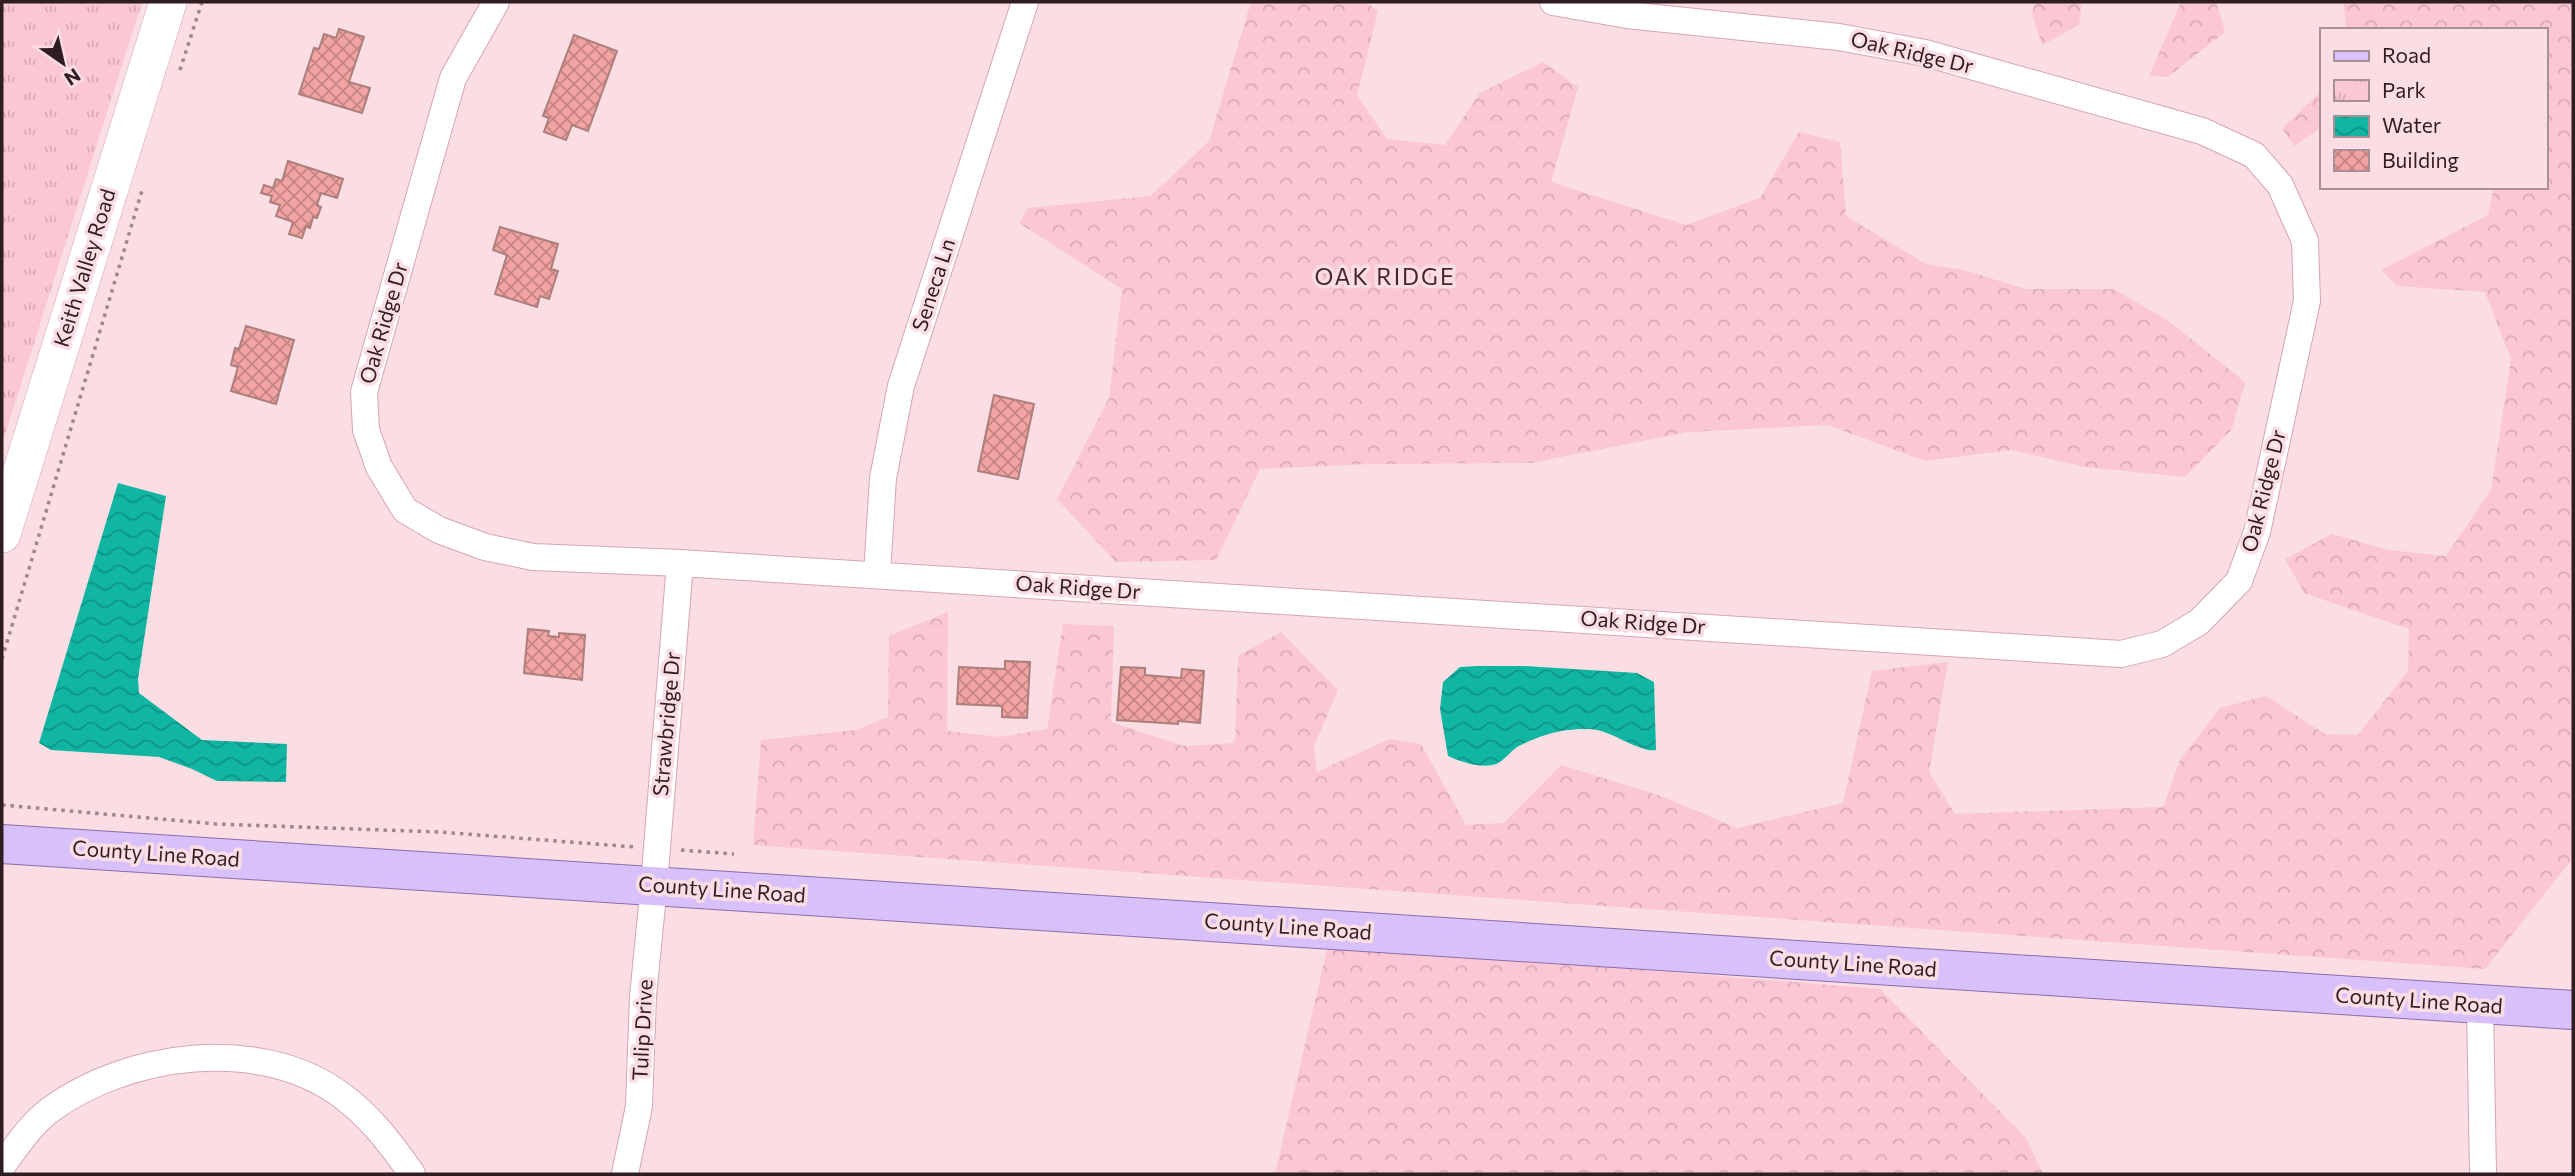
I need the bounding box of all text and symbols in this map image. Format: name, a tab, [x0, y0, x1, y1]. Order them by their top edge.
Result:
street label: Oak Ridge Dr	[1848, 25, 1976, 78]
north arrow	[28, 28, 98, 98]
legend	[2320, 28, 2547, 189]
text: Road	[2382, 42, 2431, 67]
text: N	[60, 64, 85, 91]
text: Park	[2382, 77, 2426, 102]
text: Water	[2382, 112, 2441, 137]
text: Building	[2382, 147, 2459, 172]
street label: Keith Valley Road	[48, 185, 120, 350]
street label: Seneca Ln	[906, 235, 959, 334]
street label: Oak Ridge Dr	[353, 259, 412, 386]
district label: OAK RIDGE	[1314, 262, 1456, 290]
street label: Oak Ridge Dr	[2235, 427, 2290, 554]
street label: Oak Ridge Dr	[1015, 570, 1141, 603]
street label: Oak Ridge Dr	[1580, 605, 1706, 638]
street label: Strawbridge Dr	[647, 651, 684, 797]
street label: County Line Road	[72, 834, 241, 871]
street label: County Line Road	[638, 870, 807, 907]
street label: County Line Road	[1204, 907, 1373, 944]
street label: County Line Road	[1769, 944, 1938, 981]
street label: Tulip Drive	[626, 979, 657, 1081]
street label: County Line Road	[2335, 981, 2504, 1018]

